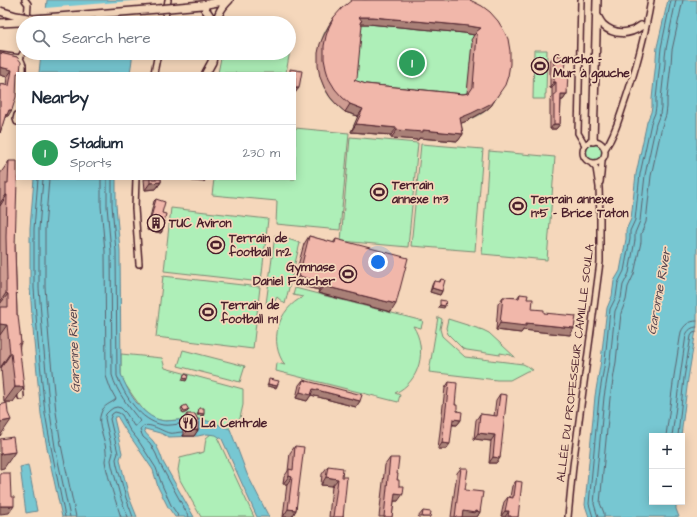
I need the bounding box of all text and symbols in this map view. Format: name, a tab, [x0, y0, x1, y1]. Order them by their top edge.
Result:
search box	[16, 16, 296, 60]
icon: search	[30, 27, 52, 49]
text: Search here	[62, 28, 151, 49]
pin: 1	[399, 48, 425, 78]
place label: Cancha - Mur à gauche	[553, 51, 630, 84]
sports icon: Cancha - Mur à gauche	[530, 56, 550, 76]
text: Nearby	[32, 86, 89, 110]
text: Stadium	[70, 133, 123, 154]
text: 1	[44, 144, 46, 162]
text: 230 m	[242, 144, 280, 162]
text: Sports	[70, 154, 112, 172]
place label: Terrain annexe n°3	[391, 177, 449, 208]
sports icon: Terrain annexe n°3	[369, 182, 389, 202]
place label: Terrain annexe n°5 - Brice Taton	[530, 191, 629, 222]
sports icon: Terrain annexe n°5 - Brice Taton	[508, 196, 528, 216]
building icon: TUC Aviron	[146, 213, 166, 233]
place label: TUC Aviron	[168, 215, 232, 232]
place label: Terrain de football n°2	[228, 230, 292, 261]
sports icon: Terrain de football n°2	[206, 235, 226, 255]
street label: ALLÉE DU PROFESSEUR CAMILLE SOULA	[552, 243, 599, 483]
water label: Garonne River	[643, 245, 676, 336]
your location	[368, 252, 388, 272]
place label: Gymnase Daniel Faucher	[253, 259, 336, 290]
sports icon: Gymnase Daniel Faucher	[338, 264, 358, 284]
place label: Terrain de football n°1	[220, 297, 280, 328]
sports icon: Terrain de football n°1	[198, 302, 218, 322]
water label: Garonne River	[63, 303, 85, 393]
restaurant icon: La Centrale	[178, 413, 198, 433]
place label: La Centrale	[201, 415, 268, 432]
map controls	[649, 433, 685, 505]
button: +	[649, 433, 685, 469]
button: −	[649, 469, 685, 505]

